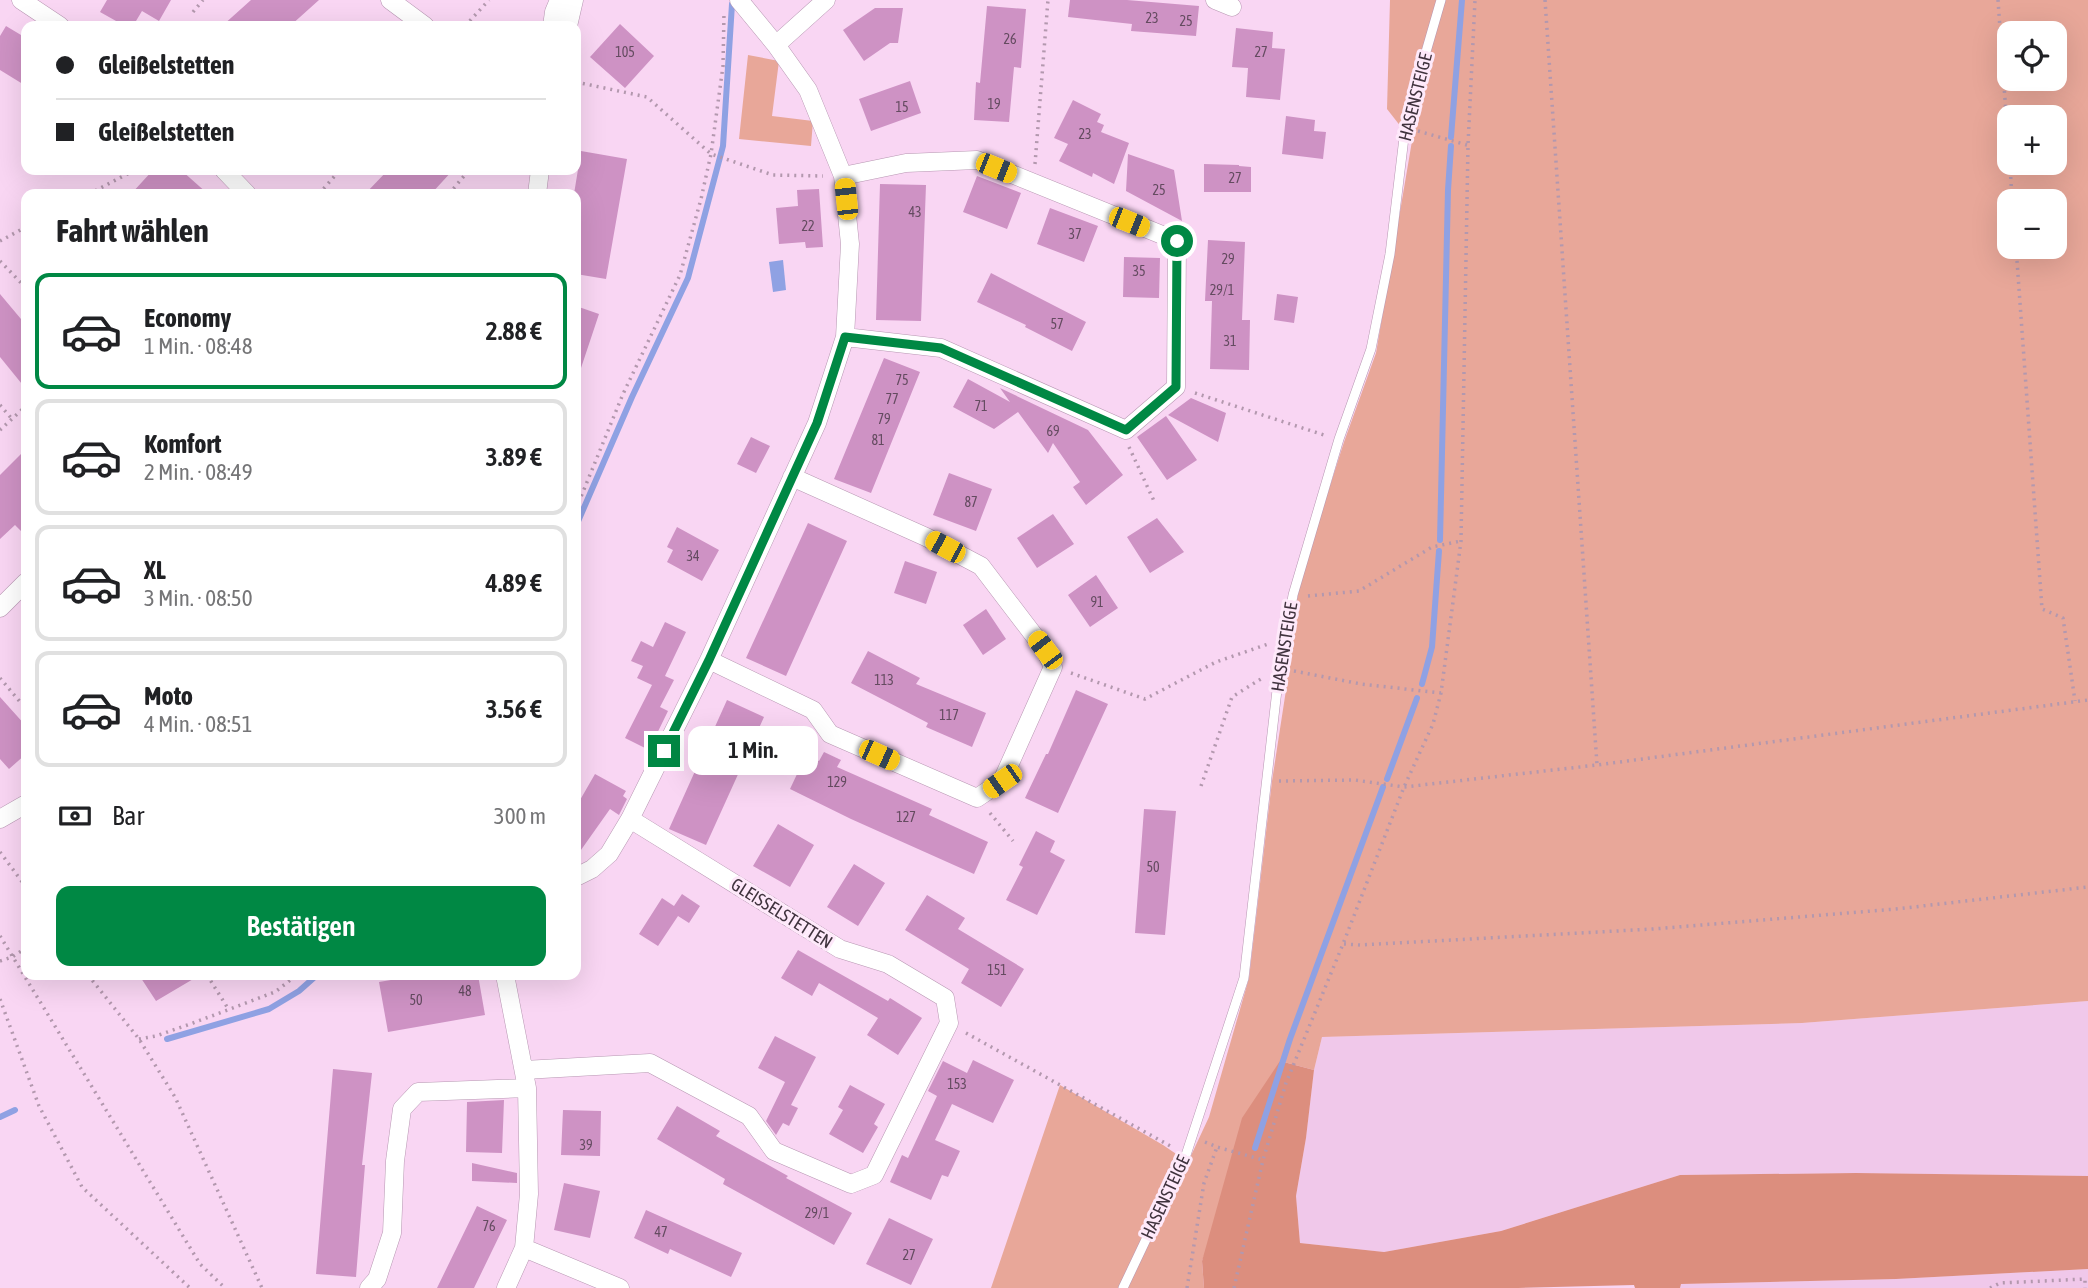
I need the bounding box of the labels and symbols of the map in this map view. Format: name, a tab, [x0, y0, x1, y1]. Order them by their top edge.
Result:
house number: 23	[1145, 10, 1159, 26]
house number: 25	[1179, 13, 1193, 29]
house number: 26	[1003, 31, 1017, 47]
house number: 105	[615, 44, 635, 60]
house number: 27	[1254, 44, 1268, 60]
street label: HASENSTEIGE	[1394, 50, 1436, 143]
house number: 19	[987, 96, 1001, 112]
house number: 15	[895, 99, 909, 115]
house number: 23	[1078, 126, 1092, 142]
car	[973, 150, 1020, 186]
house number: 27	[1228, 170, 1242, 186]
car	[834, 177, 859, 221]
house number: 25	[1152, 182, 1166, 198]
house number: 43	[908, 204, 922, 220]
car	[1106, 204, 1153, 240]
house number: 22	[801, 218, 815, 234]
route start	[1161, 225, 1193, 257]
house number: 37	[1068, 226, 1082, 242]
house number: 29	[1221, 251, 1235, 267]
house number: 35	[1132, 263, 1146, 279]
house number: 29/1	[1210, 282, 1234, 298]
house number: 57	[1050, 316, 1064, 332]
house number: 31	[1223, 333, 1237, 349]
house number: 75	[895, 372, 909, 388]
house number: 77	[885, 391, 899, 407]
house number: 71	[974, 398, 988, 414]
house number: 79	[877, 411, 891, 427]
house number: 69	[1046, 423, 1060, 439]
house number: 81	[871, 432, 885, 448]
house number: 87	[964, 494, 978, 510]
car	[922, 528, 969, 566]
house number: 34	[686, 548, 700, 564]
house number: 91	[1090, 594, 1104, 610]
street label: HASENSTEIGE	[1267, 601, 1301, 693]
car	[1024, 627, 1067, 673]
house number: 113	[874, 672, 894, 688]
house number: 117	[939, 707, 959, 723]
callout: 1 Min.	[688, 726, 818, 776]
route end	[648, 735, 680, 767]
car	[856, 737, 903, 773]
car	[979, 760, 1026, 802]
house number: 129	[827, 774, 847, 790]
house number: 127	[896, 809, 916, 825]
house number: 50	[1146, 859, 1160, 875]
street label: GLEISSELSTETTEN	[727, 873, 837, 953]
house number: 151	[987, 962, 1007, 978]
house number: 48	[458, 983, 472, 999]
house number: 50	[409, 992, 423, 1008]
house number: 153	[947, 1076, 967, 1092]
house number: 39	[579, 1137, 593, 1153]
street label: HASENSTEIGE	[1136, 1151, 1194, 1242]
house number: 29/1	[805, 1205, 829, 1221]
house number: 76	[482, 1218, 496, 1234]
house number: 47	[654, 1224, 668, 1240]
house number: 27	[902, 1247, 916, 1263]

